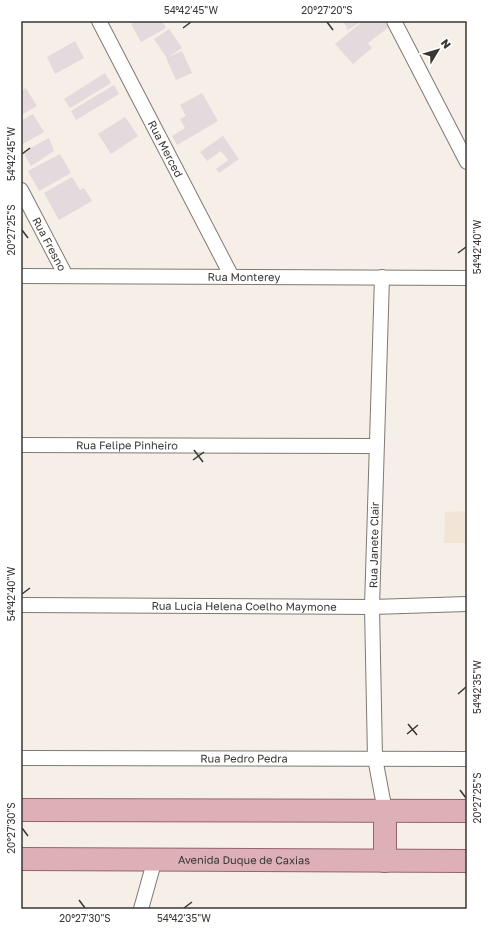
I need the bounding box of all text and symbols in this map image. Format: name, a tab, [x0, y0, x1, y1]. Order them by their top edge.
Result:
text: 54°42'45"W	[164, 4, 218, 16]
text: 20°27'20"S	[301, 4, 353, 16]
north arrow	[418, 30, 458, 70]
text: N	[439, 36, 454, 51]
street label: Rua Merced	[146, 118, 186, 179]
text: 54°42'45"W	[5, 127, 17, 181]
text: 20°27'25"S	[5, 204, 17, 256]
street label: Rua Fresno	[30, 215, 69, 273]
text: 54°42'40"W	[471, 219, 483, 274]
street label: Rua Monterey	[207, 270, 281, 283]
street label: Rua Felipe Pinheiro	[76, 438, 178, 451]
street label: Rua Janete Clair	[366, 501, 381, 588]
text: 54°42'40"W	[5, 566, 17, 621]
street label: Rua Lucia Helena Coelho Maymone	[151, 599, 337, 613]
text: 54°42'35"W	[471, 660, 483, 714]
street label: Rua Pedro Pedra	[200, 751, 288, 765]
text: 20°27'25"S	[471, 772, 483, 824]
text: 20°27'30"S	[5, 802, 17, 854]
street label: Avenida Duque de Caxias	[178, 853, 310, 866]
text: 20°27'30"S	[59, 912, 111, 924]
text: 54°42'35"W	[157, 912, 211, 924]

